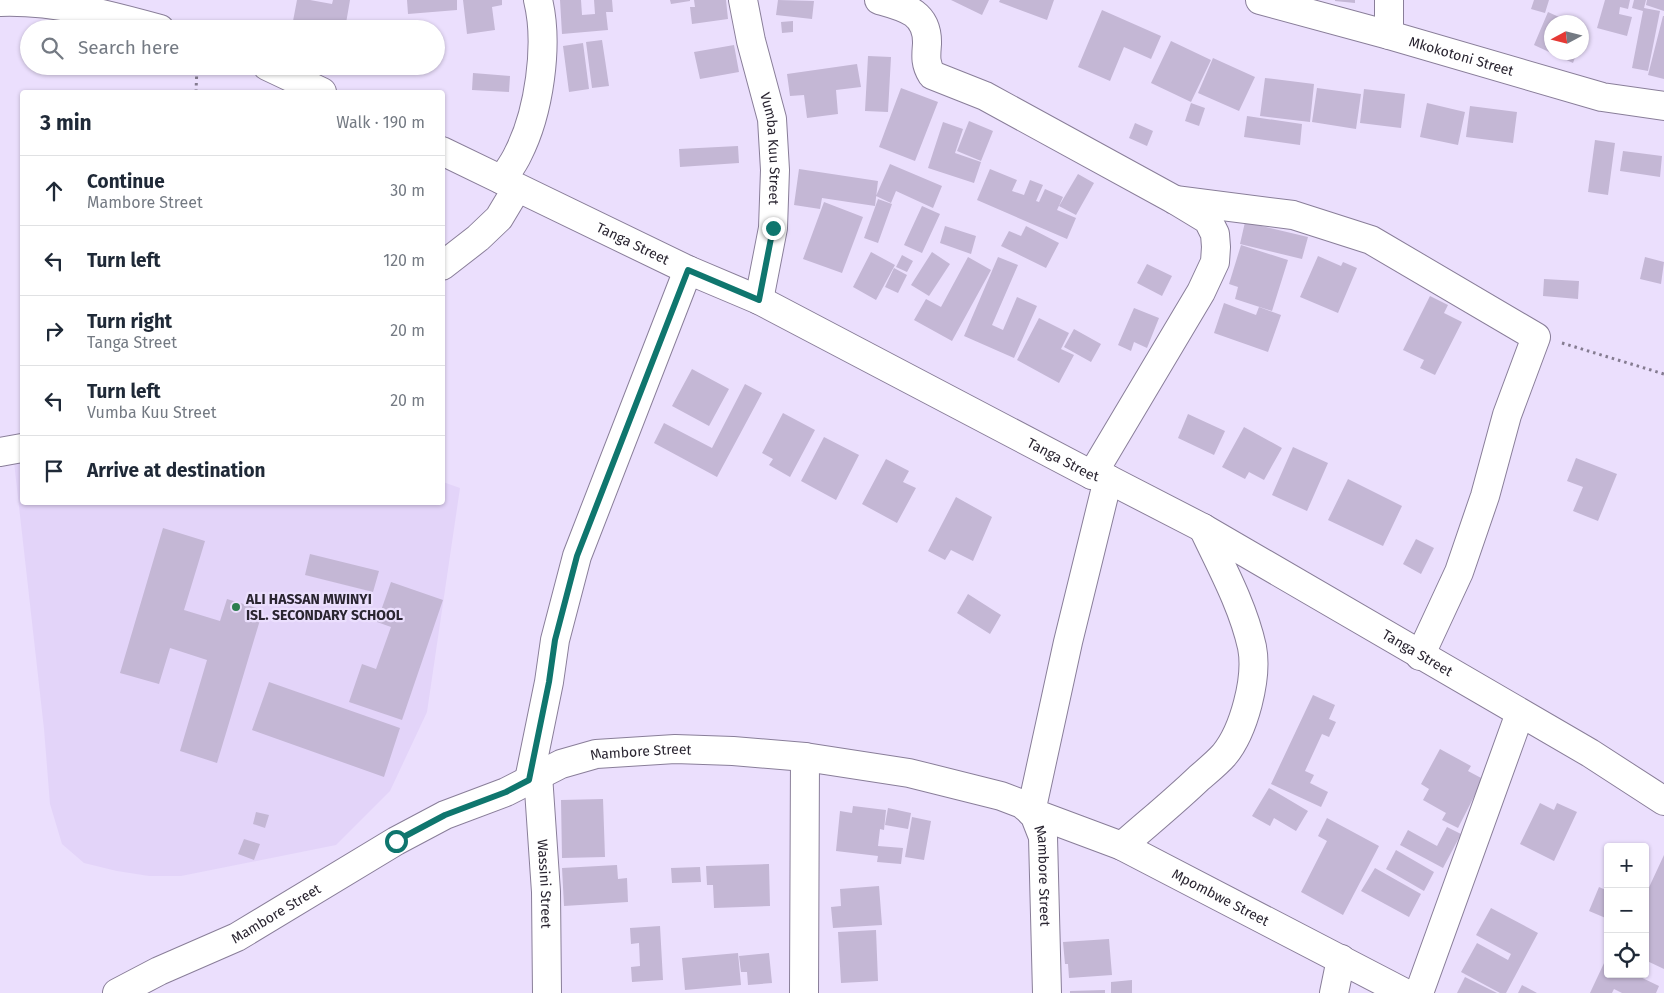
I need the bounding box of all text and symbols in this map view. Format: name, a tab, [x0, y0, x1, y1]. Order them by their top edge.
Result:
north arrow	[1544, 15, 1589, 60]
search box	[20, 20, 445, 75]
street label: Mkokotoni Street	[1407, 33, 1517, 80]
icon: search	[38, 34, 66, 62]
text: Search here	[78, 36, 179, 59]
street label: Vumba Kuu Street	[757, 90, 784, 206]
text: 3 min	[40, 110, 92, 136]
text: Walk · 190 m	[336, 113, 425, 132]
text: Continue	[87, 170, 165, 193]
icon: ahead	[40, 177, 68, 205]
text: 30 m	[390, 181, 425, 200]
text: Mambore Street	[87, 193, 203, 212]
route end	[762, 217, 785, 240]
street label: Tanga Street	[594, 219, 673, 269]
icon: left	[40, 247, 68, 275]
text: Turn left	[87, 249, 161, 272]
text: 120 m	[383, 251, 425, 270]
text: Turn right	[87, 310, 172, 333]
icon: right	[40, 317, 68, 345]
text: 20 m	[390, 321, 425, 340]
text: Tanga Street	[87, 333, 177, 352]
text: Turn left	[87, 380, 161, 403]
icon: left	[40, 387, 68, 415]
text: 20 m	[390, 391, 425, 410]
text: Vumba Kuu Street	[87, 403, 216, 422]
street label: Tanga Street	[1024, 434, 1102, 485]
icon: arrive	[40, 457, 68, 485]
text: Arrive at destination	[87, 459, 266, 482]
place label: ALI HASSAN MWINYI ISL. SECONDARY SCHOOL	[245, 591, 403, 624]
marker: ALI HASSAN MWINYI ISL. SECONDARY SCHOOL	[230, 601, 242, 613]
street label: Tanga Street	[1379, 626, 1457, 680]
street label: Mambore Street	[588, 740, 693, 764]
street label: Mambore Street	[1031, 823, 1054, 928]
route start	[385, 830, 408, 853]
street label: Wassini Street	[534, 839, 555, 929]
map controls	[1604, 843, 1649, 978]
button: +	[1604, 843, 1649, 888]
street label: Mpombwe Street	[1169, 865, 1273, 930]
street label: Mambore Street	[228, 880, 325, 947]
button: −	[1604, 888, 1649, 933]
button: locate	[1604, 933, 1649, 978]

